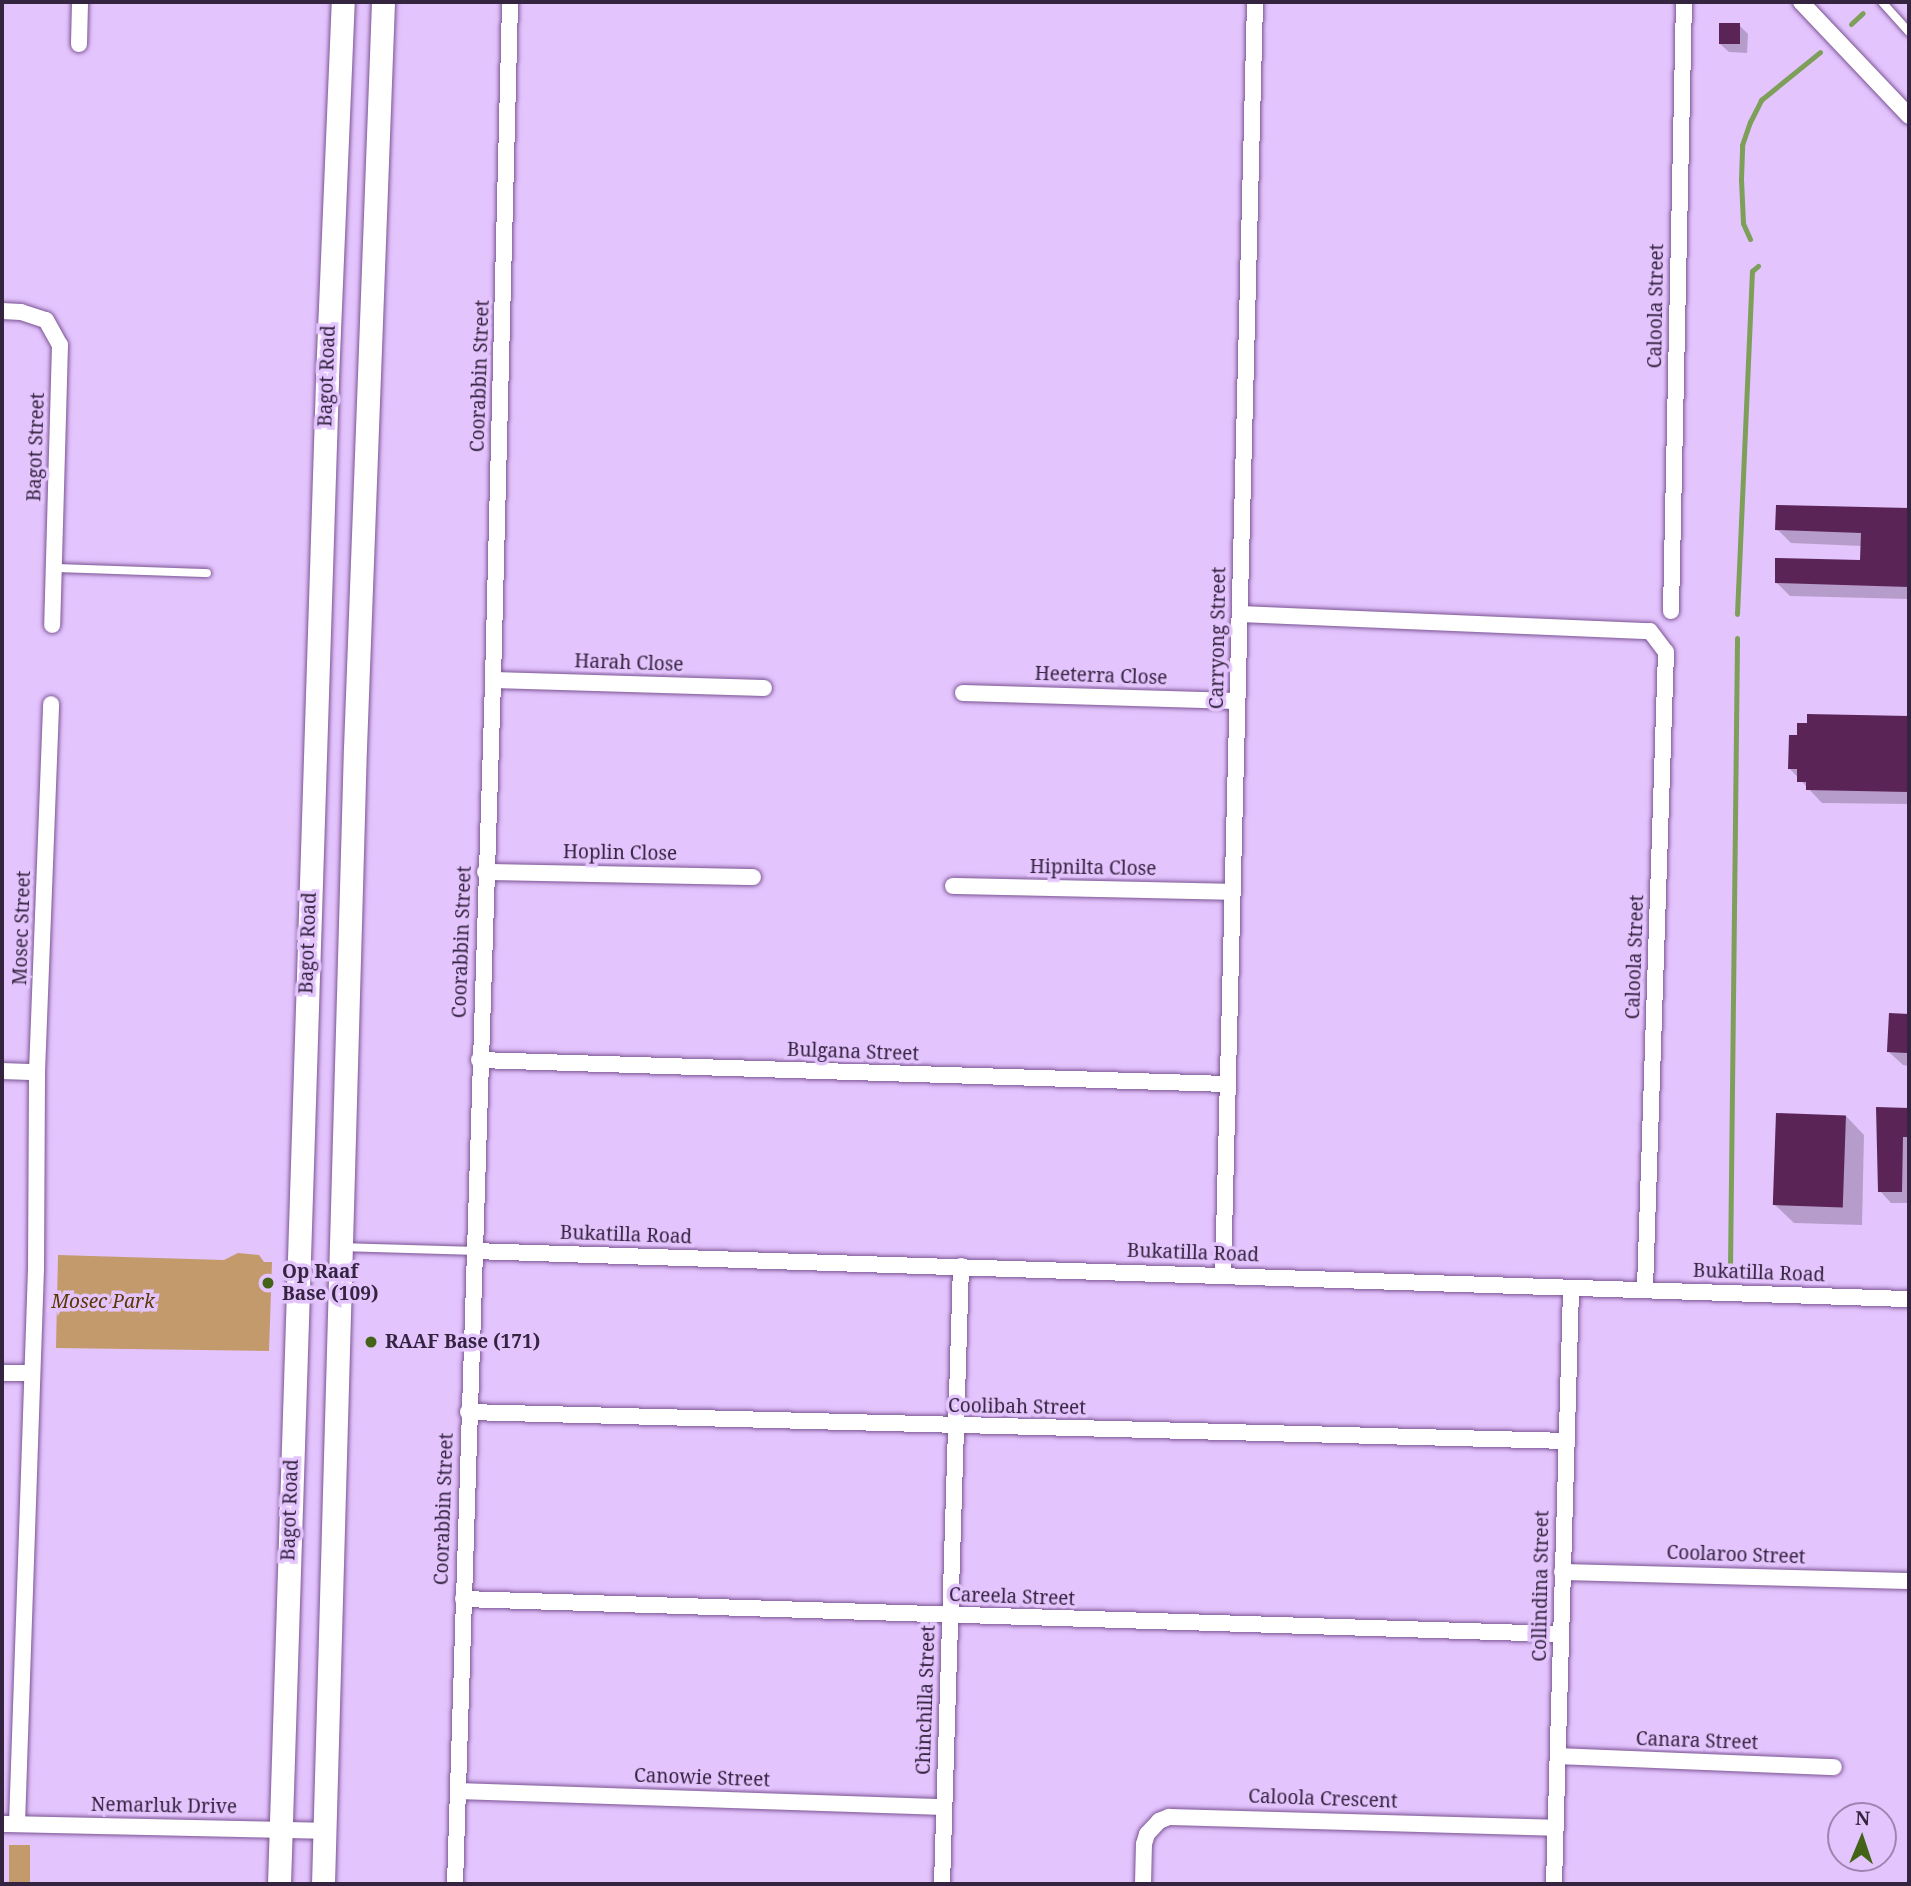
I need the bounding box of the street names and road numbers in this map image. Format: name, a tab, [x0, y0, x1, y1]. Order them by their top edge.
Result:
street label: Caloola Street	[1644, 243, 1668, 369]
street label: Coorabbin Street	[466, 299, 494, 453]
street label: Bagot Road	[314, 325, 340, 427]
street label: Bagot Street	[23, 392, 49, 502]
street label: Carryong Street	[1205, 567, 1231, 709]
street label: Harah Close	[574, 650, 684, 676]
street label: Heeterra Close	[1034, 662, 1168, 690]
street label: Hoplin Close	[563, 841, 677, 865]
street label: Hipnilta Close	[1030, 855, 1156, 881]
street label: Coorabbin Street	[448, 865, 476, 1019]
street label: Mosec Street	[9, 870, 35, 986]
street label: Bagot Road	[295, 892, 321, 994]
street label: Caloola Street	[1621, 894, 1649, 1020]
street label: Bulgana Street	[787, 1038, 919, 1066]
street label: Bukatilla Road	[560, 1221, 692, 1249]
street label: Bukatilla Road	[1127, 1239, 1259, 1267]
street label: Bukatilla Road	[1693, 1259, 1825, 1287]
street label: Coolibah Street	[948, 1394, 1086, 1420]
street label: Coorabbin Street	[430, 1432, 458, 1586]
street label: Bagot Road	[277, 1459, 303, 1561]
street label: Collindina Street	[1528, 1510, 1554, 1662]
street label: Coolaroo Street	[1666, 1541, 1806, 1569]
street label: Careela Street	[949, 1583, 1075, 1611]
street label: Chinchilla Street	[912, 1625, 940, 1775]
street label: Canara Street	[1635, 1727, 1759, 1755]
street label: Canowie Street	[634, 1764, 770, 1792]
street label: Caloola Crescent	[1248, 1785, 1398, 1813]
street label: Nemarluk Drive	[91, 1793, 237, 1819]

